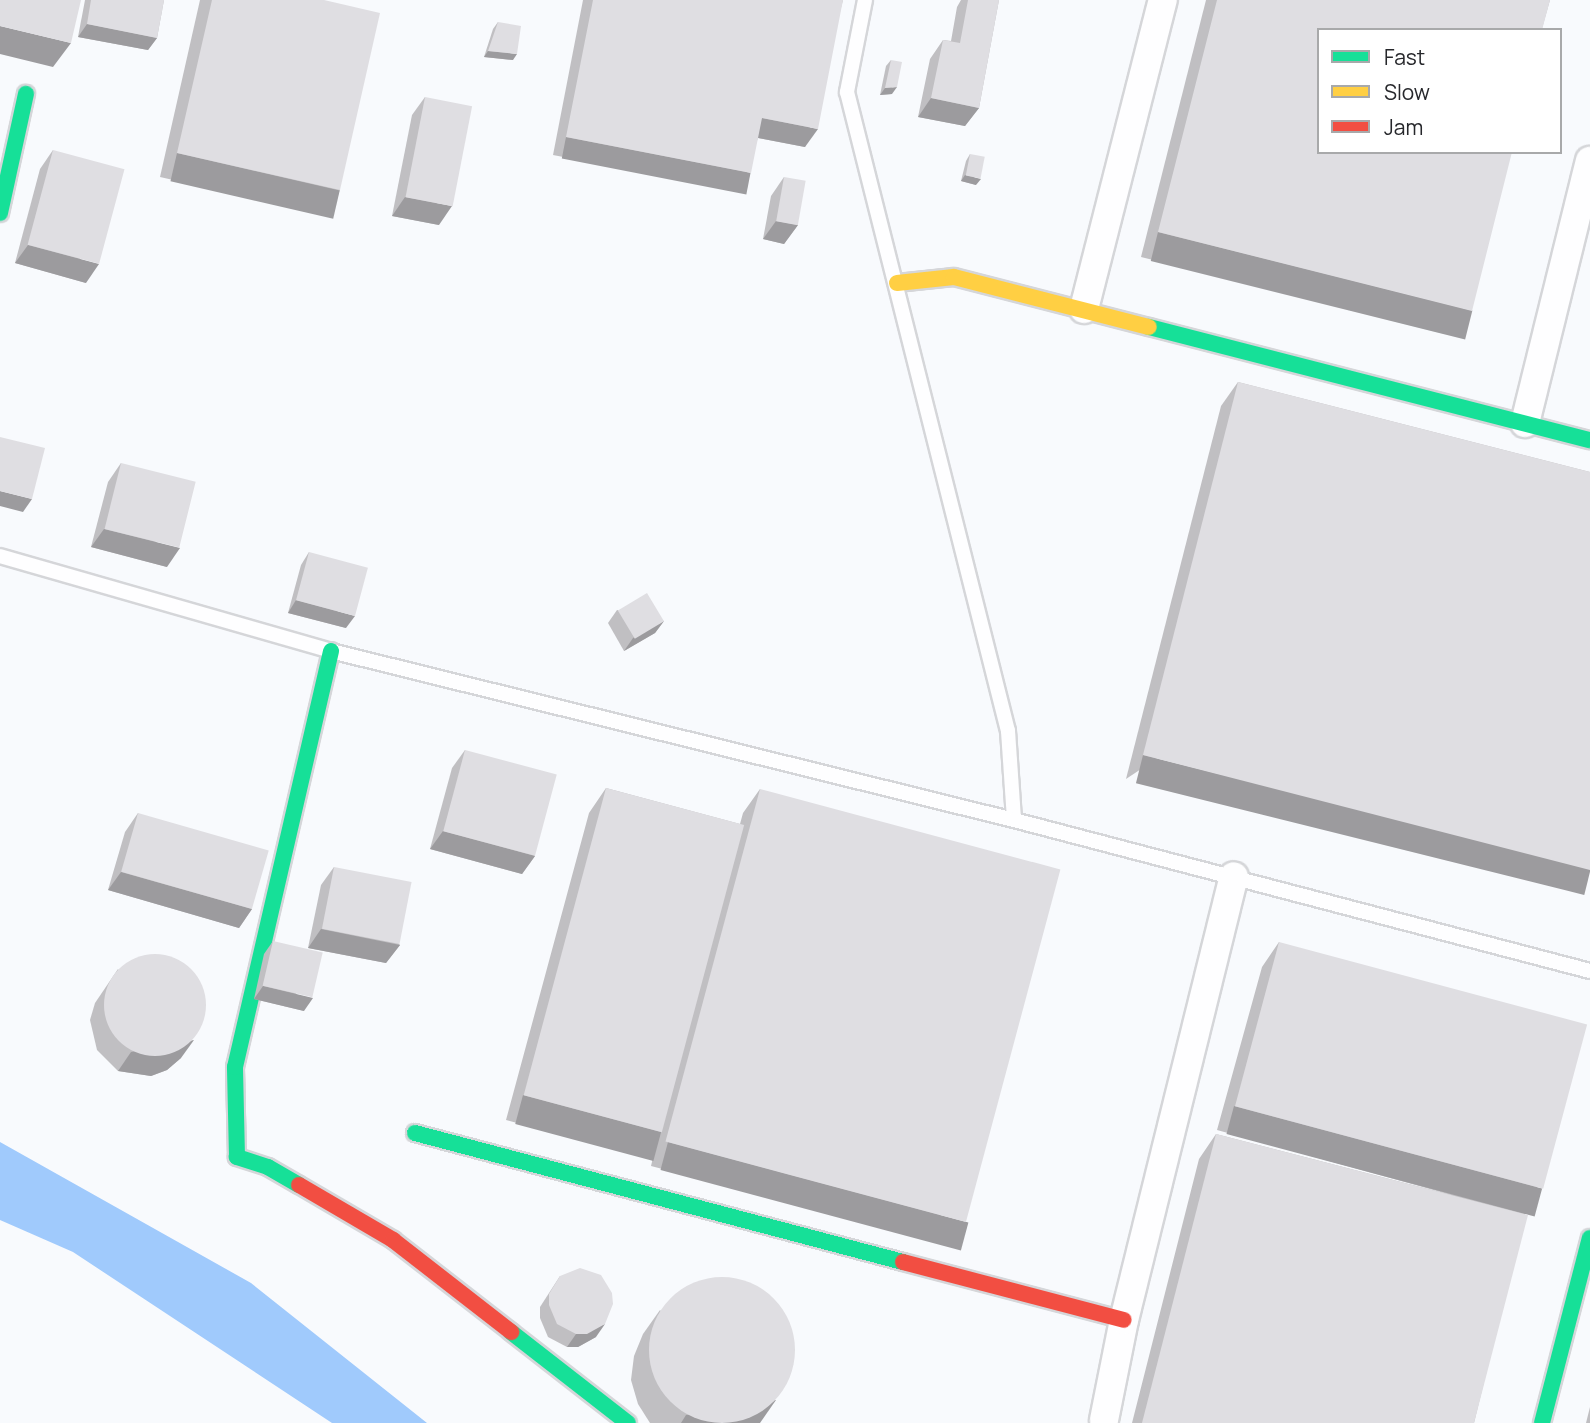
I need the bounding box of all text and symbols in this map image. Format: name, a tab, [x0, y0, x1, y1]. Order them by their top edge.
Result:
legend	[1317, 28, 1562, 154]
text: Fast	[1384, 43, 1425, 71]
text: Slow	[1384, 78, 1430, 106]
text: Jam	[1384, 113, 1423, 141]

